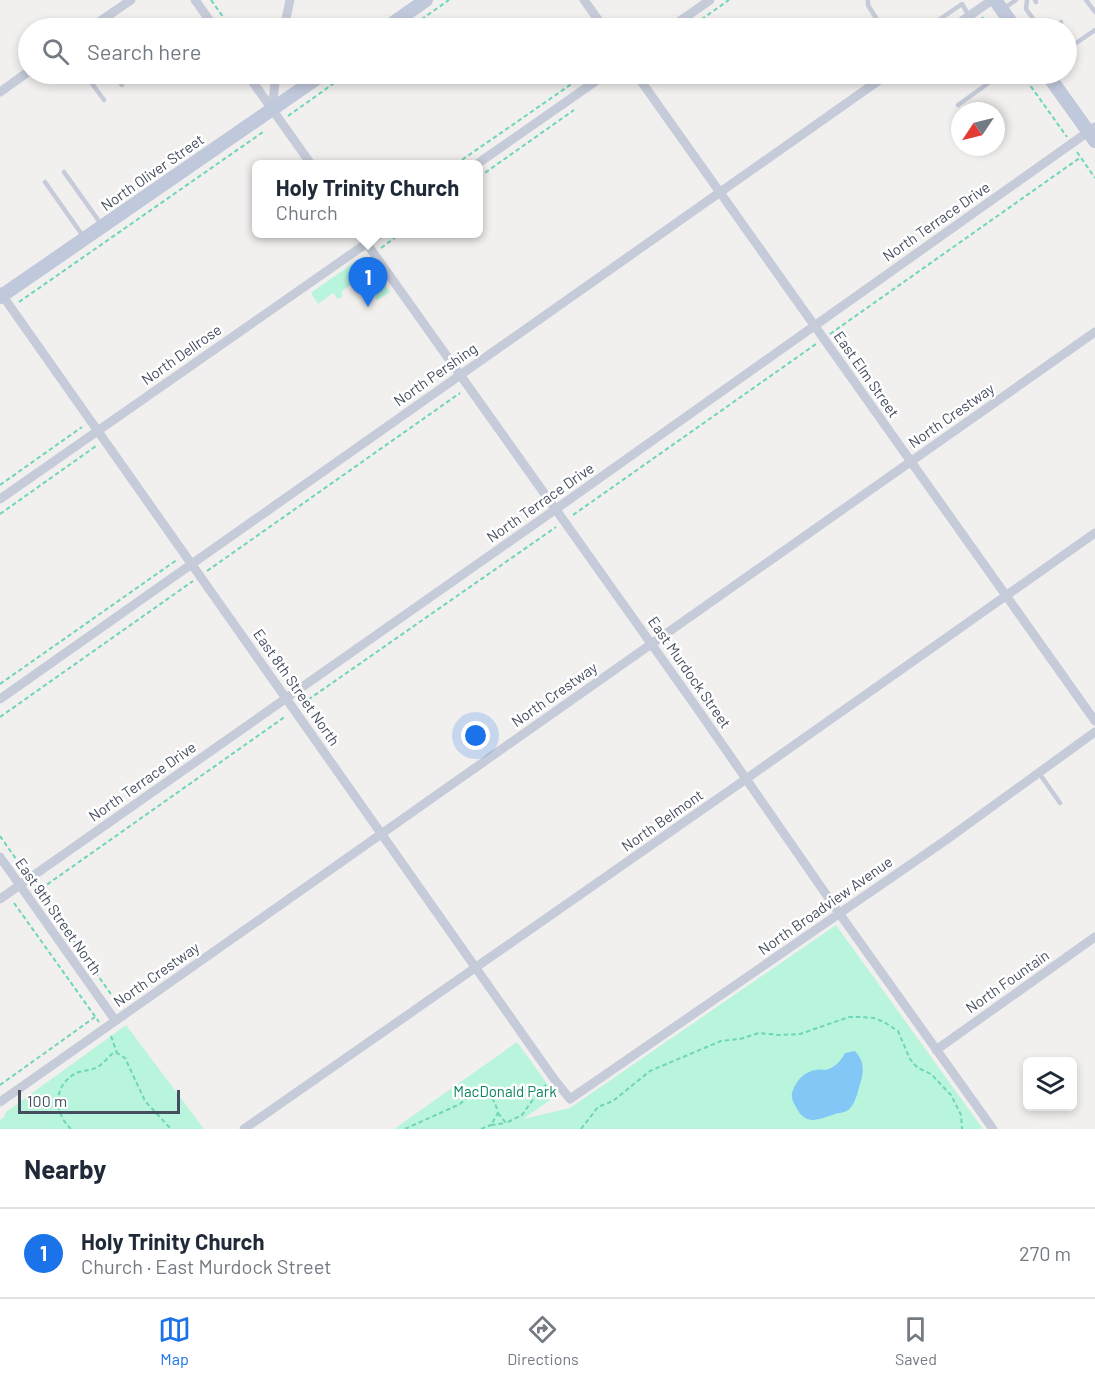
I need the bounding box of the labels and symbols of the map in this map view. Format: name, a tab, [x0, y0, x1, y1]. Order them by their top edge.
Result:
north arrow	[951, 102, 1005, 156]
street label: North Oliver Street	[97, 130, 207, 214]
street label: North Terrace Drive	[879, 177, 993, 265]
pin: 1	[348, 258, 388, 307]
street label: North Dellrose	[138, 320, 224, 388]
street label: East Elm Street	[831, 327, 903, 421]
street label: North Pershing	[390, 339, 480, 409]
street label: North Crestway	[905, 379, 997, 451]
street label: North Terrace Drive	[483, 458, 597, 546]
street label: East Murdock Street	[645, 613, 735, 731]
street label: East 8th Street North	[250, 625, 344, 749]
street label: North Crestway	[508, 658, 600, 730]
your location	[461, 721, 490, 750]
street label: North Terrace Drive	[85, 737, 199, 825]
street label: North Belmont	[618, 785, 706, 855]
street label: North Broadview Avenue	[754, 852, 896, 958]
street label: East 9th Street North	[12, 854, 106, 978]
street label: North Crestway	[110, 938, 202, 1010]
street label: North Fountain	[962, 946, 1052, 1016]
park label: MacDonald Park	[453, 1082, 557, 1100]
scale bar	[18, 1087, 180, 1114]

